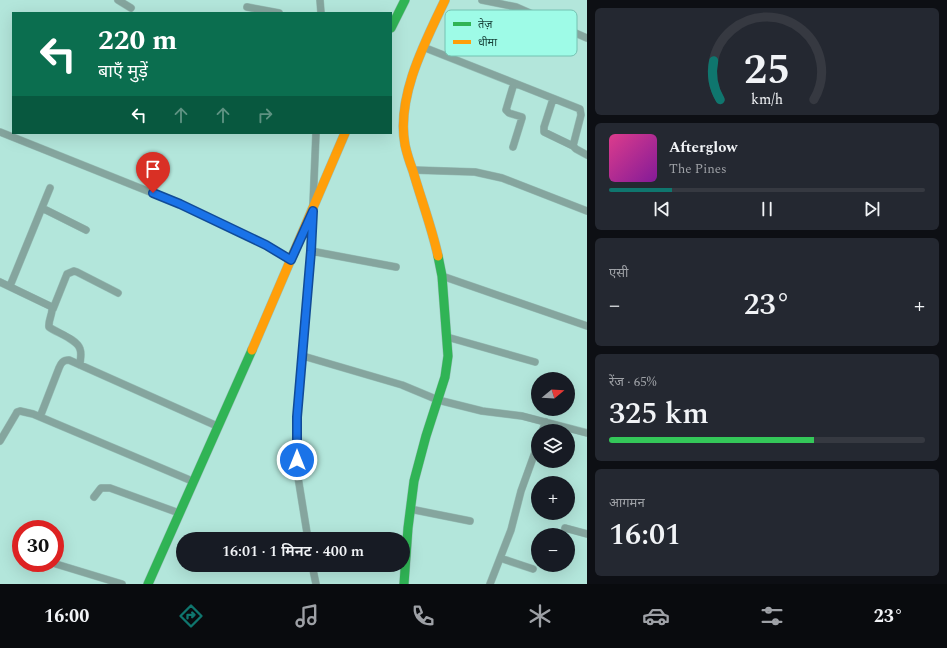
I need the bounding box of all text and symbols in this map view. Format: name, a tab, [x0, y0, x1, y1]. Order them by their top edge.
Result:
legend	[445, 10, 577, 56]
text: तेज़	[478, 16, 493, 33]
text: 220 m	[98, 19, 177, 62]
icon: left	[32, 28, 84, 80]
text: धीमा	[478, 34, 497, 51]
text: 25	[744, 38, 790, 101]
text: बाएँ मुड़ें	[98, 58, 148, 85]
text: km/h	[751, 88, 783, 110]
icon: left	[128, 104, 150, 126]
icon: ahead	[170, 104, 192, 126]
icon: ahead	[212, 104, 234, 126]
icon: right	[254, 104, 276, 126]
text: Afterglow	[669, 136, 737, 159]
pin	[136, 152, 170, 193]
icon: arrive	[142, 158, 164, 180]
text: The Pines	[669, 159, 727, 179]
icon: previous	[651, 198, 673, 220]
icon: pause	[756, 198, 778, 220]
icon: next	[861, 198, 883, 220]
text: एसी	[609, 263, 628, 283]
text: 23°	[743, 282, 791, 328]
text: −	[609, 289, 620, 322]
text: +	[914, 289, 925, 322]
north arrow	[531, 372, 575, 416]
map controls	[531, 372, 575, 572]
text: रेंज · 65%	[609, 372, 656, 392]
text: 325 km	[609, 391, 709, 437]
button: layers	[531, 424, 575, 468]
position arrow	[276, 439, 318, 481]
button: +	[531, 476, 575, 520]
text: आगमन	[609, 493, 645, 513]
text: 16:01	[609, 512, 681, 558]
speed limit sign: 30	[12, 520, 64, 572]
button: −	[531, 528, 575, 572]
text: 16:01 · 1 मिनट · 400 m	[222, 540, 364, 563]
icon: directions	[177, 602, 205, 630]
icon: music	[293, 602, 321, 630]
icon: phone	[409, 602, 437, 630]
icon: climate	[526, 602, 554, 630]
icon: car	[642, 602, 670, 630]
icon: filters	[758, 602, 786, 630]
text: 16:00	[44, 603, 89, 630]
text: 23°	[874, 603, 903, 630]

